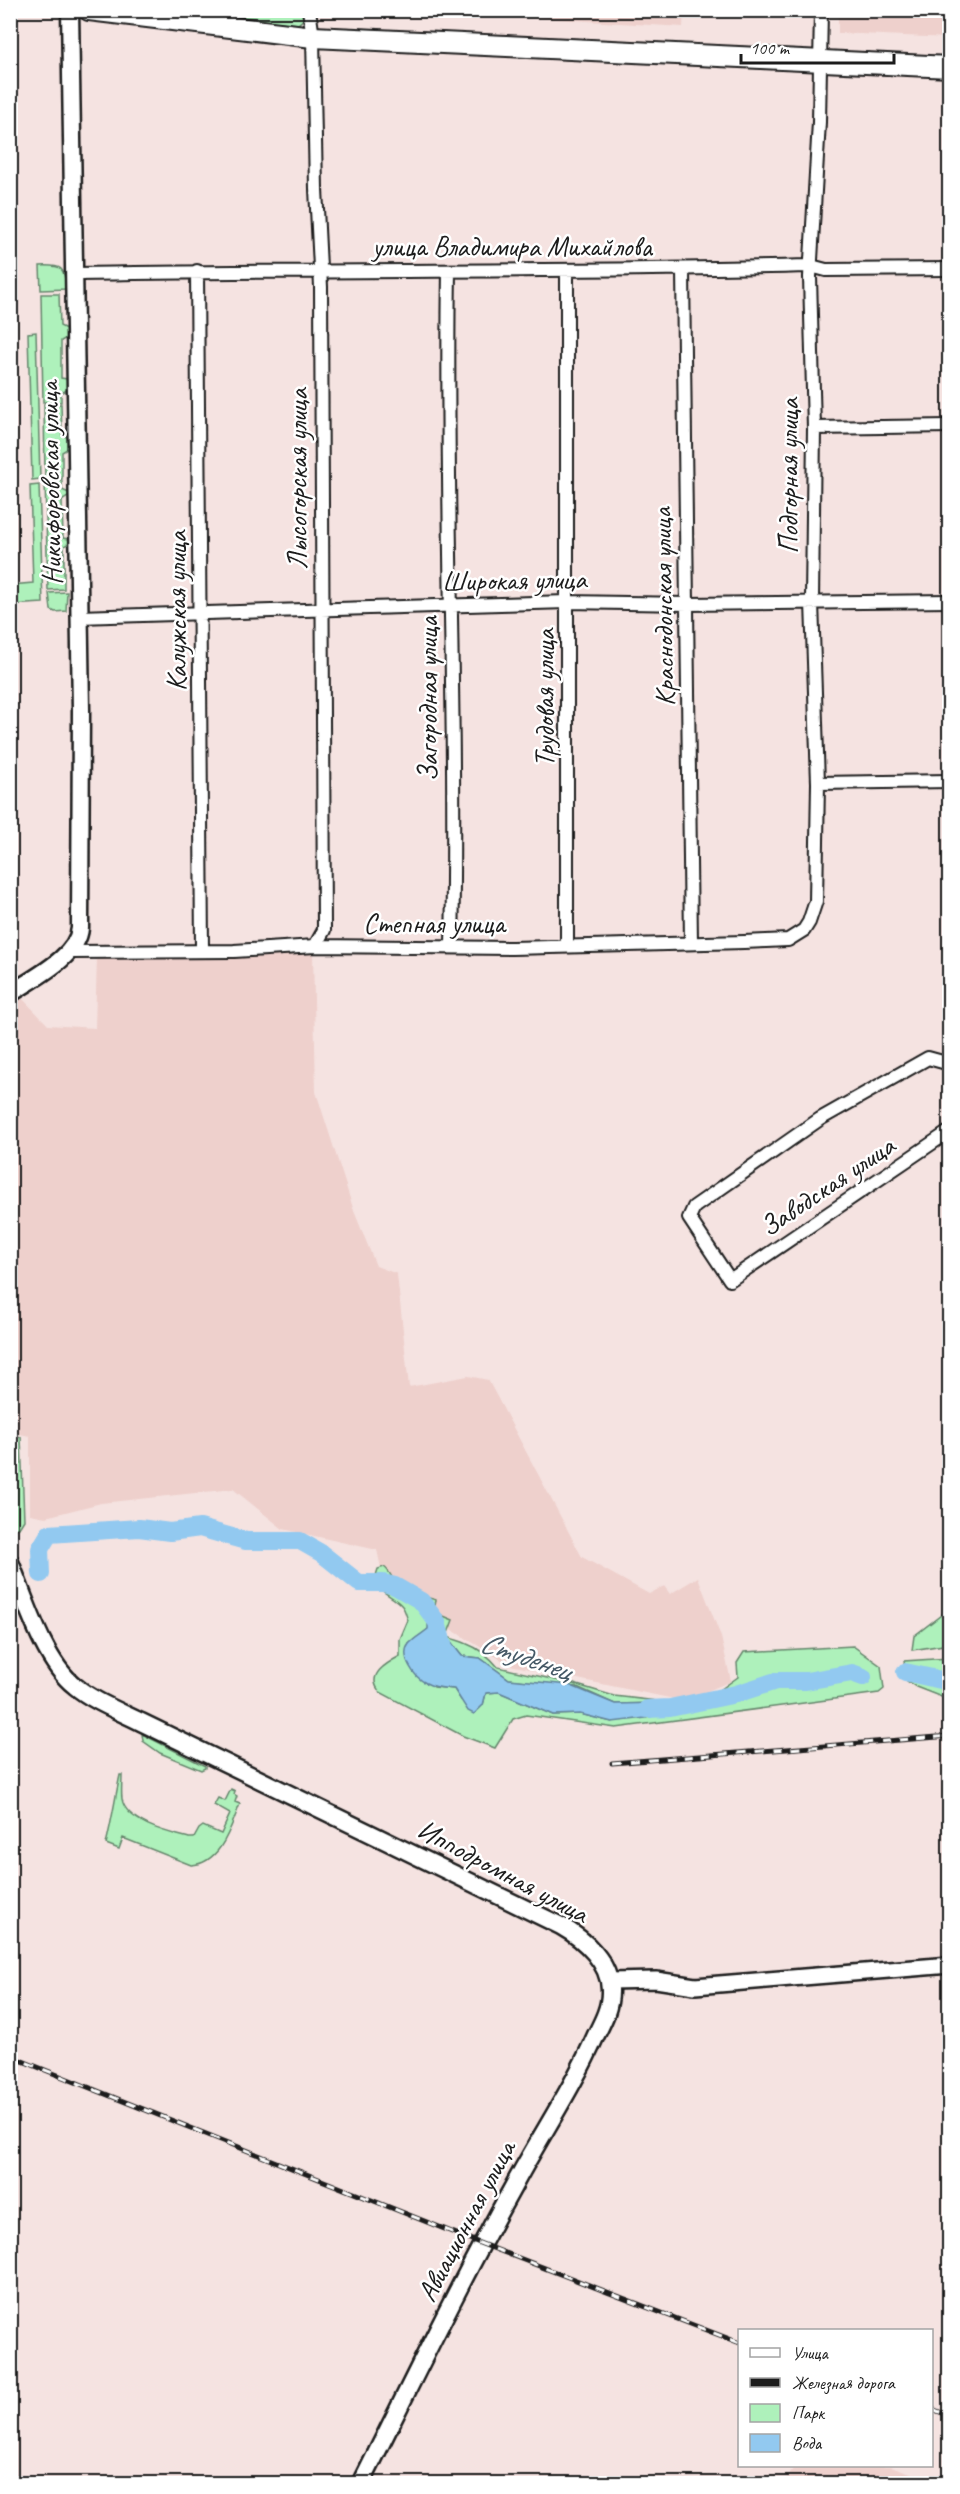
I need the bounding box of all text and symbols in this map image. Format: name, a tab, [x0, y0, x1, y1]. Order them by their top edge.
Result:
scale bar	[741, 27, 894, 65]
text: 100 m	[750, 37, 791, 59]
street label: улица Владимира Михайлова	[370, 229, 653, 264]
street label: Никифоровская улица	[31, 378, 69, 585]
street label: Лысогорская улица	[280, 387, 315, 569]
street label: Подгорная улица	[771, 396, 806, 554]
street label: Краснодонская улица	[644, 506, 682, 707]
street label: Калужская улица	[159, 529, 194, 691]
street label: Широкая улица	[441, 561, 588, 599]
street label: Загородная улица	[410, 615, 445, 781]
street label: Трудовая улица	[527, 627, 562, 767]
street label: Степная улица	[363, 906, 507, 941]
street label: Заводская улица	[753, 1127, 903, 1244]
water label: Студенец	[475, 1623, 580, 1690]
street label: Ипподромная улица	[412, 1811, 596, 1931]
street label: Авиационная улица	[409, 2132, 524, 2307]
legend	[738, 2329, 933, 2467]
text: Улица	[792, 2342, 829, 2364]
text: Железная дорога	[792, 2372, 896, 2395]
text: Парк	[792, 2402, 826, 2424]
text: Вода	[792, 2432, 823, 2454]

